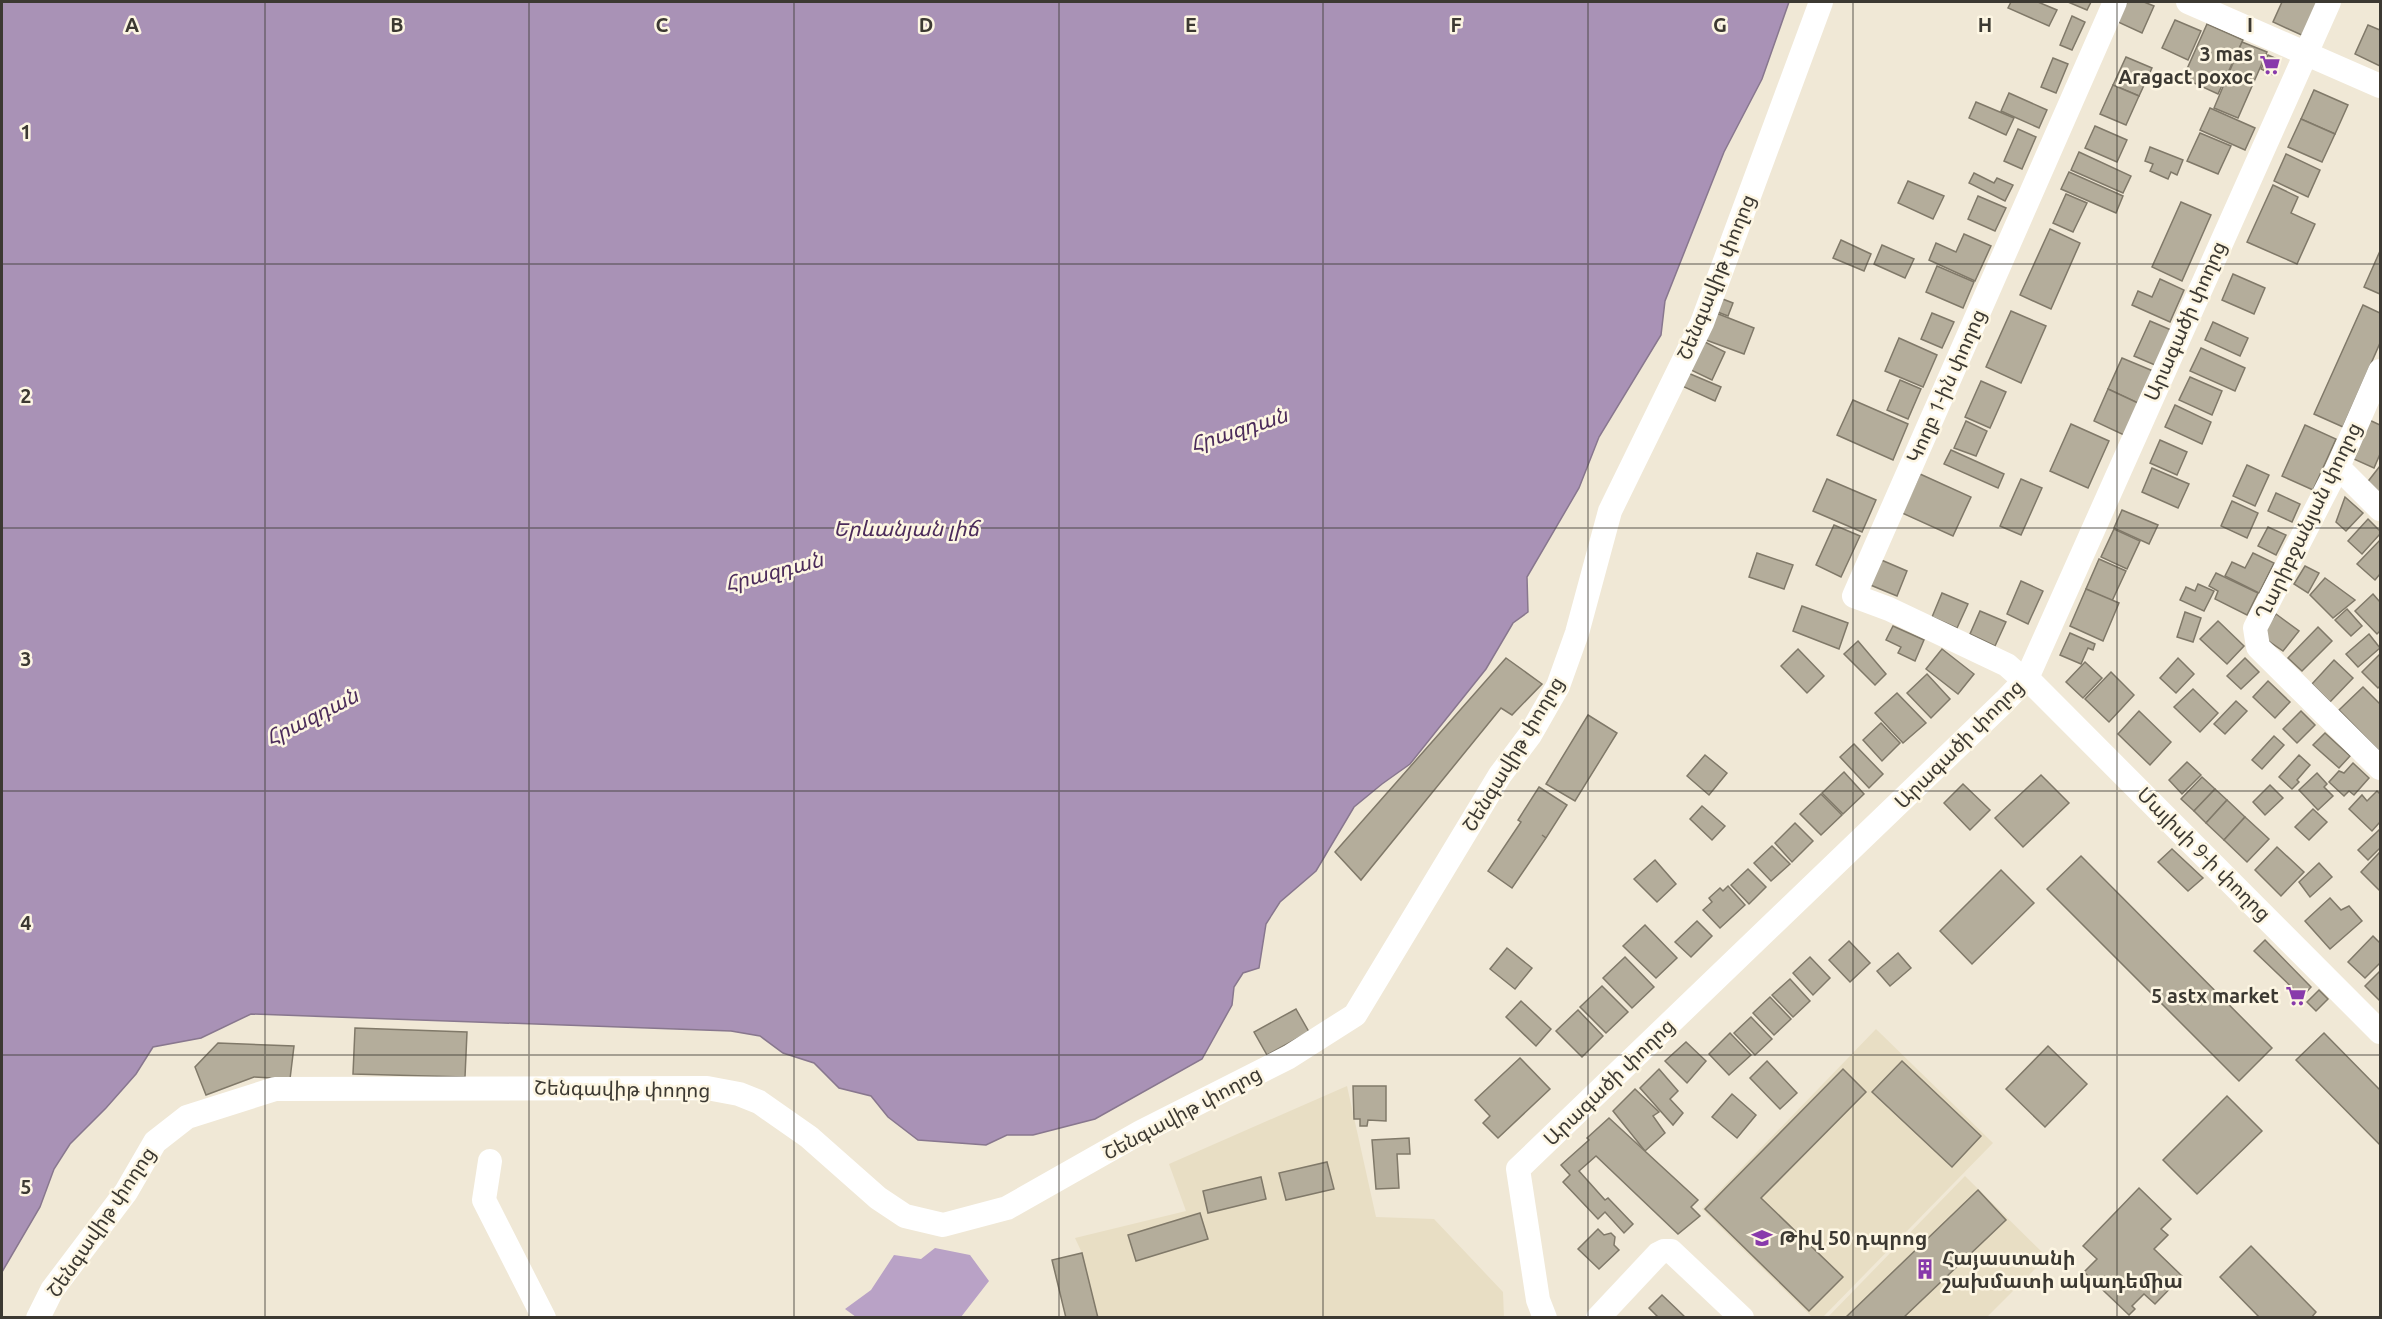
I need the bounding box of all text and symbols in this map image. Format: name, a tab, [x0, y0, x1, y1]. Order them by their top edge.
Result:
text: A	[125, 13, 139, 36]
text: B	[390, 13, 404, 36]
text: C	[656, 13, 669, 36]
text: D	[919, 13, 933, 36]
text: E	[1185, 13, 1197, 36]
text: F	[1450, 13, 1462, 36]
text: G	[1713, 13, 1727, 36]
text: H	[1978, 13, 1992, 36]
text: I	[2247, 13, 2253, 36]
place label: 3 mas Aragact poxoc	[2118, 42, 2253, 88]
supermarket icon: 3 mas Aragact poxoc	[2258, 53, 2282, 77]
text: 1	[20, 120, 32, 143]
street label: Շենգավիթ փողոց	[1672, 191, 1760, 363]
street label: Արագածի փողոց	[2139, 237, 2231, 405]
street label: Կողբ 1-ին փողոց	[1901, 305, 1991, 467]
text: 2	[20, 384, 32, 407]
water label: Հրազդան	[1187, 402, 1292, 457]
street label: Ղարիբջանյան փողոց	[2250, 418, 2366, 624]
water label: Երևանյան լիճ	[833, 516, 982, 542]
water label: Հրազդան	[722, 546, 827, 597]
text: 3	[20, 647, 32, 670]
street label: Շենգավիթ փողոց	[1457, 672, 1569, 836]
street label: Արագածի փողոց	[1890, 675, 2028, 813]
water label: Հրազդան	[261, 682, 363, 751]
street label: Մայիսի 9-ի փողոց	[2132, 782, 2276, 926]
text: 4	[20, 911, 32, 934]
place label: 5 astx market	[2151, 984, 2279, 1007]
supermarket icon: 5 astx market	[2284, 984, 2308, 1008]
street label: Արագածի փողոց	[1539, 1013, 1679, 1151]
street label: Շենգավիթ փողոց	[1098, 1061, 1266, 1165]
street label: Շենգավիթ փողոց	[534, 1075, 710, 1103]
street label: Շենգավիթ փողոց	[42, 1142, 160, 1302]
text: 5	[20, 1175, 32, 1198]
school or university icon: Թիվ 50 դպրոց	[1750, 1226, 1774, 1250]
place label: Թիվ 50 դպրոց	[1779, 1226, 1928, 1250]
place label: Հայաստանի շախմատի ակադեմիա	[1942, 1246, 2183, 1293]
building icon: Հայաստանի շախմատի ակադեմիա	[1913, 1257, 1937, 1281]

